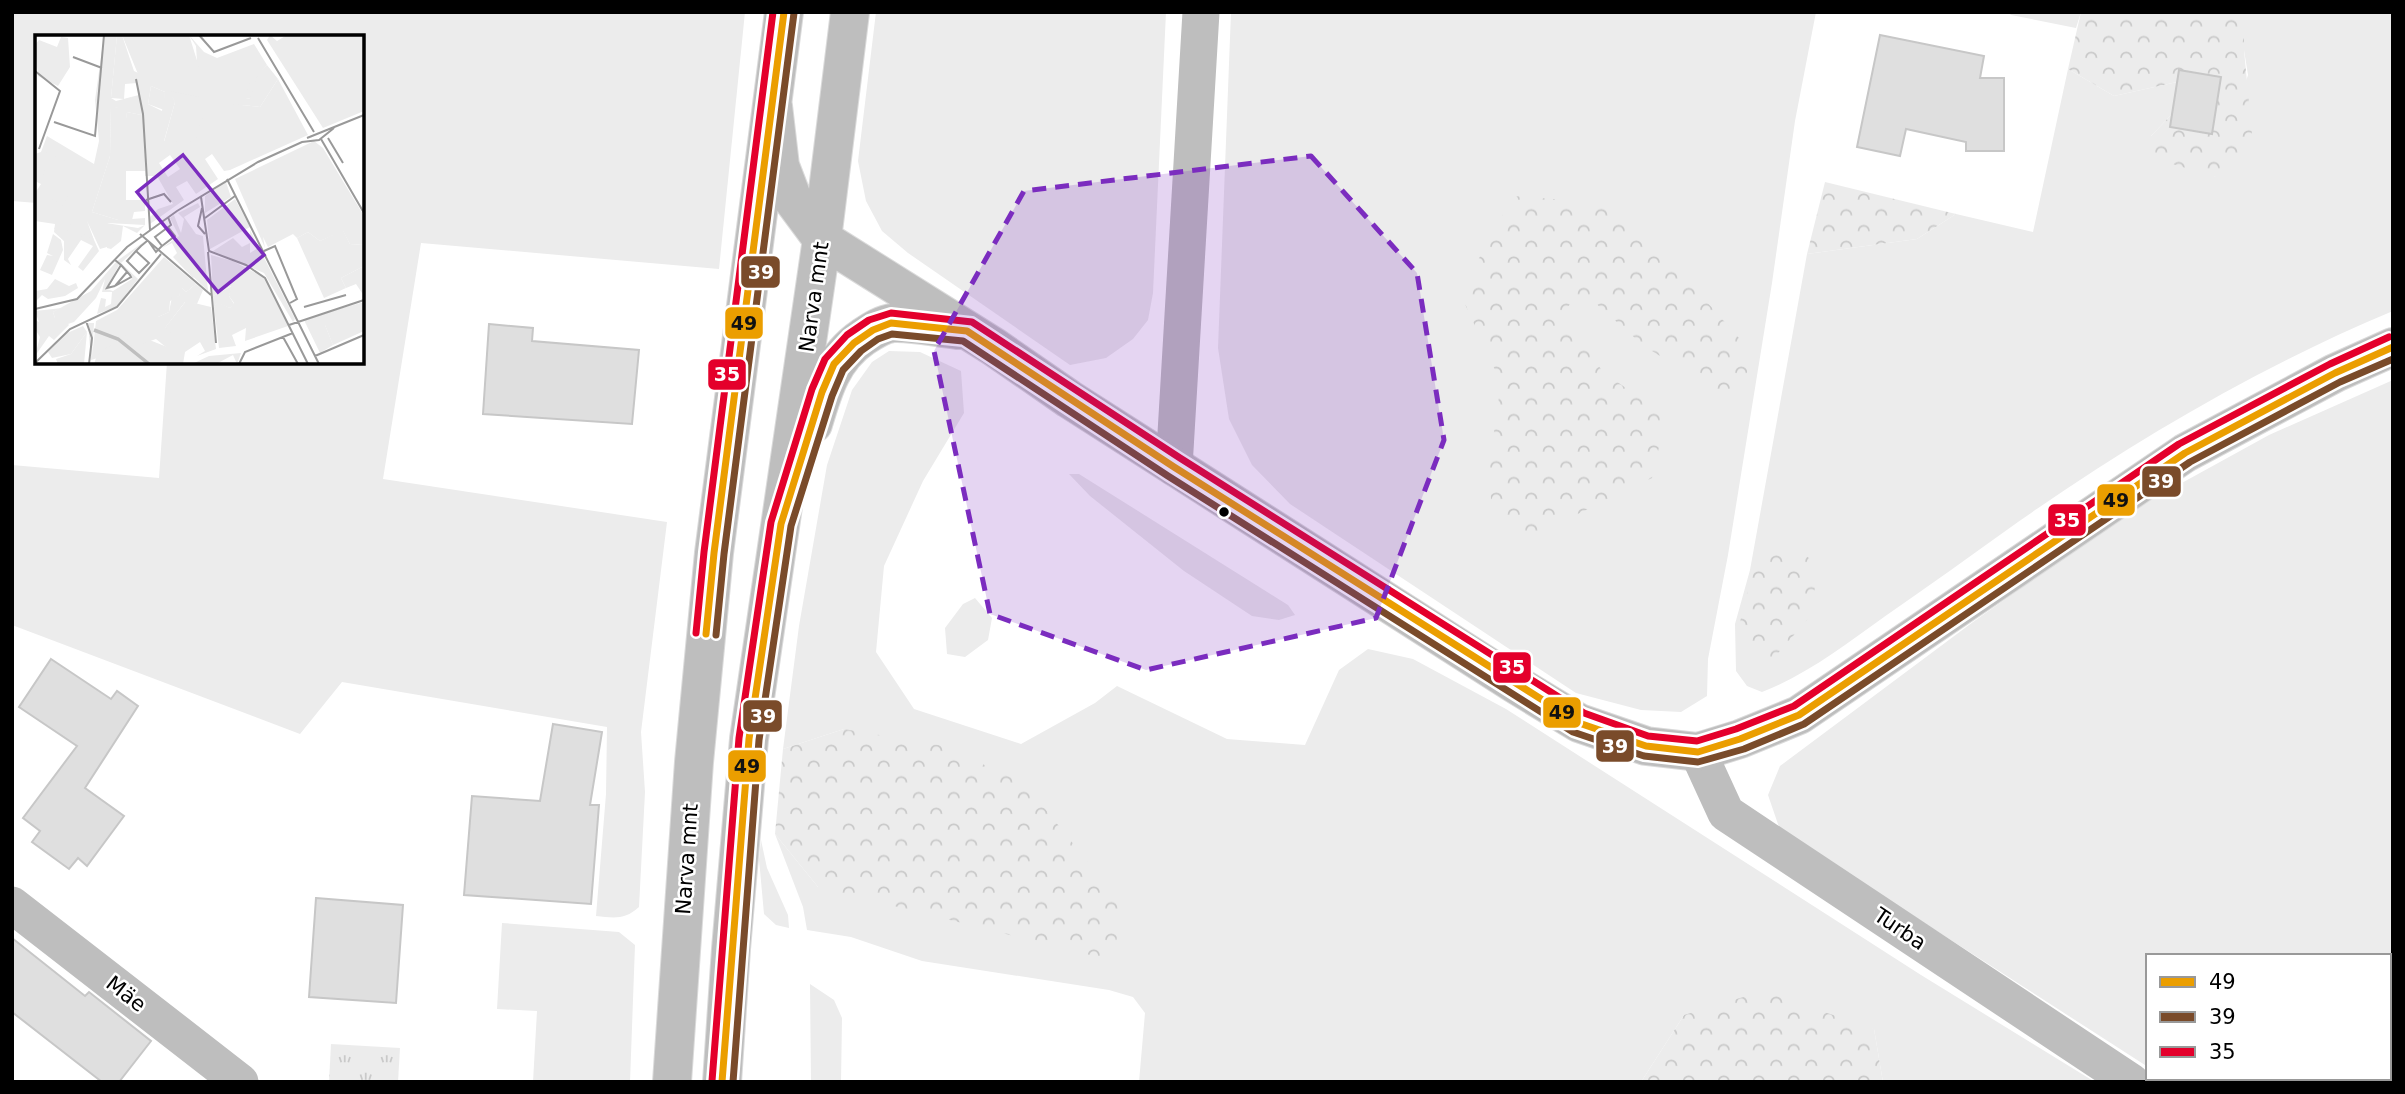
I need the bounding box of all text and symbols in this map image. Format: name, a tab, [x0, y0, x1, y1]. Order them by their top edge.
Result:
inset map	[35, 35, 364, 364]
street label: Narva mnt	[794, 240, 834, 354]
line badge: 39	[740, 255, 781, 289]
text: 39	[748, 261, 774, 283]
line badge: 49	[724, 306, 764, 340]
text: 49	[731, 312, 757, 334]
line badge: 35	[707, 358, 747, 391]
text: 35	[714, 363, 740, 385]
line badge: 39	[2141, 465, 2182, 498]
text: 39	[2148, 470, 2174, 492]
line badge: 49	[2096, 483, 2136, 517]
text: 49	[2103, 489, 2129, 511]
line badge: 35	[2047, 503, 2087, 537]
unlabelled marker	[1217, 505, 1231, 519]
text: 35	[2054, 509, 2080, 531]
line badge: 35	[1492, 651, 1532, 684]
text: 35	[1499, 656, 1525, 678]
line badge: 49	[1542, 696, 1582, 729]
line badge: 39	[742, 699, 783, 733]
text: 49	[1549, 701, 1575, 723]
text: 39	[750, 705, 776, 727]
line badge: 39	[1595, 729, 1635, 763]
text: 39	[1602, 735, 1628, 757]
line badge: 49	[727, 749, 767, 783]
text: 49	[734, 755, 760, 777]
street label: Narva mnt	[671, 803, 703, 915]
street label: Turba	[1869, 902, 1931, 955]
legend	[2146, 954, 2391, 1080]
text: 49	[2209, 970, 2236, 994]
street label: Mäe	[101, 971, 151, 1017]
text: 39	[2209, 1005, 2236, 1029]
text: 35	[2209, 1040, 2236, 1064]

